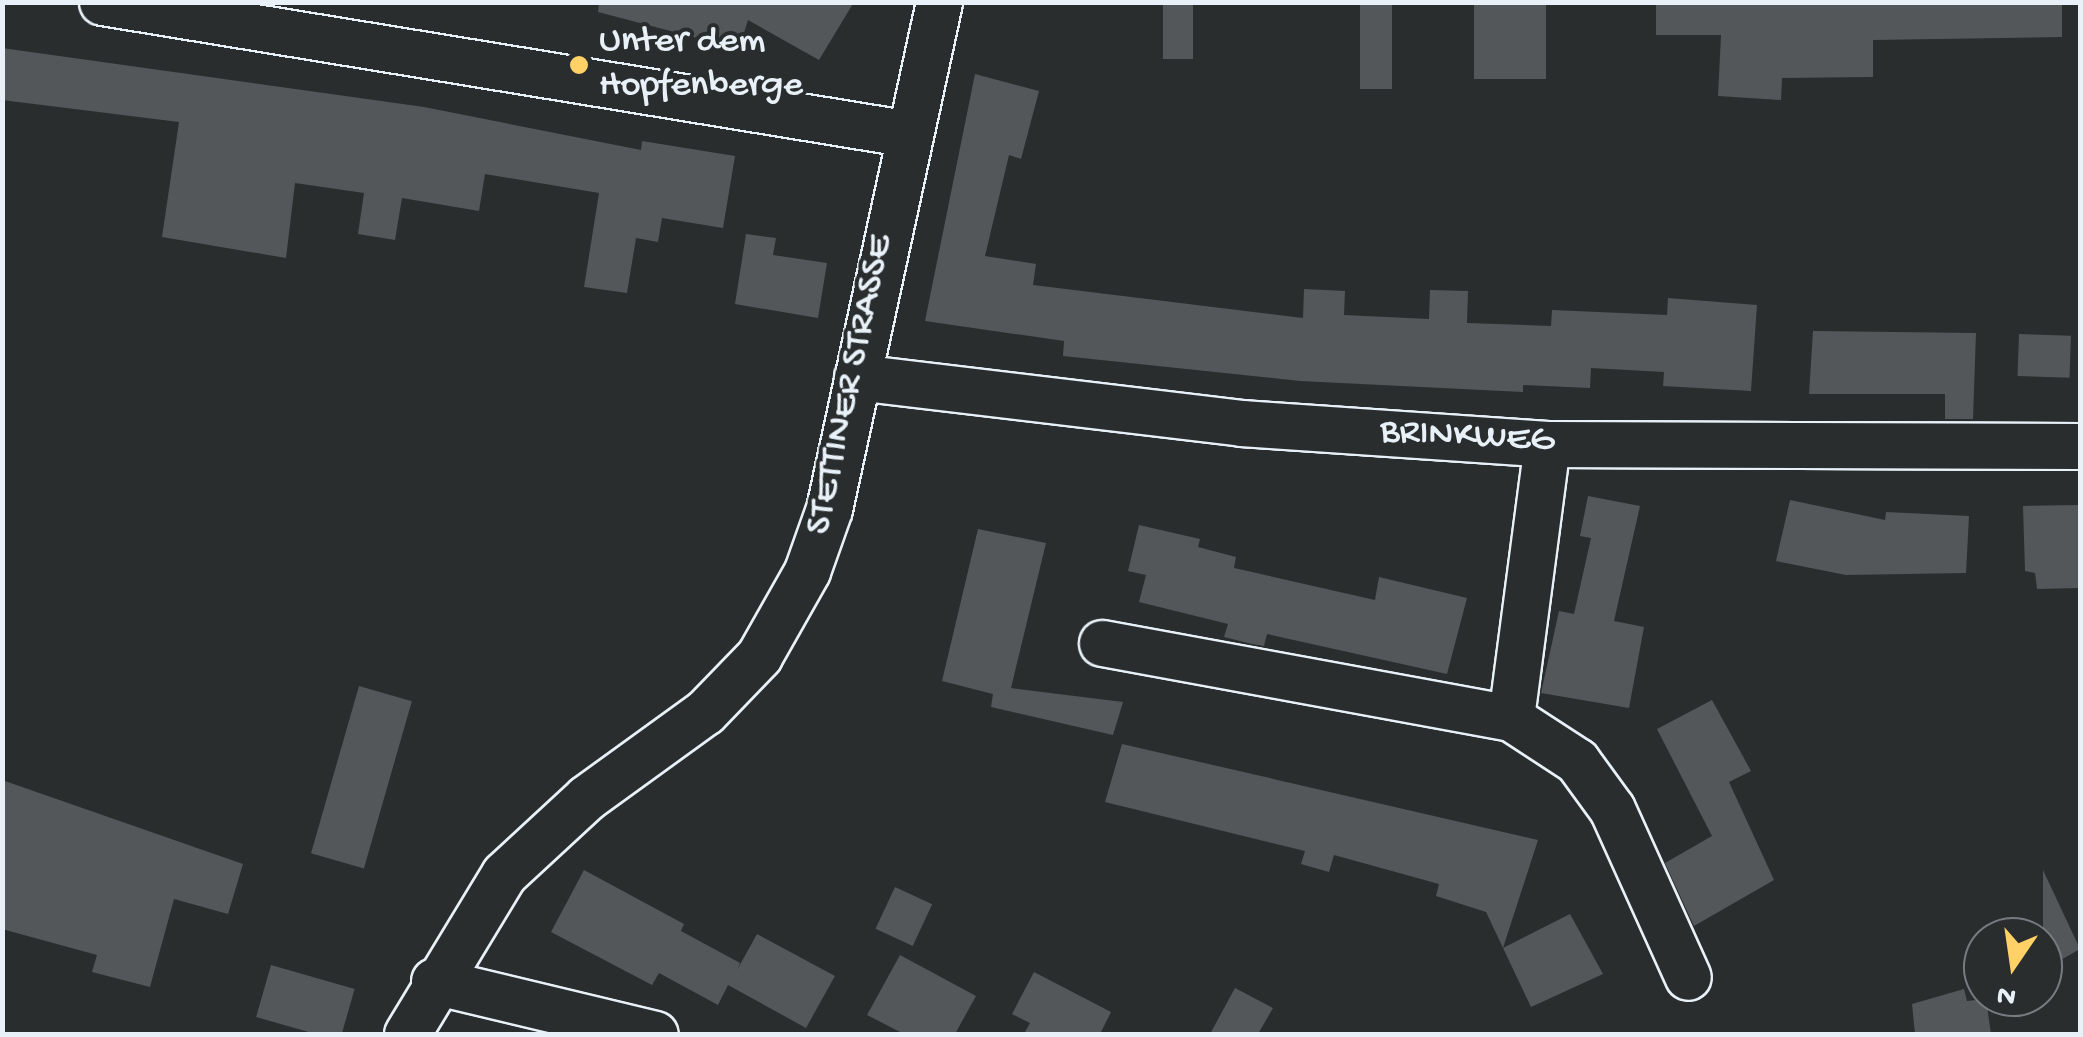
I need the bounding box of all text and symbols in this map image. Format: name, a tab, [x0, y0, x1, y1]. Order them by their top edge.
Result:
place label: Unter dem Hopfenberge	[599, 20, 803, 110]
marker: Unter dem Hopfenberge	[568, 54, 590, 76]
street label: STETTINER STRASSE	[797, 231, 905, 539]
street label: BRINKWEG	[1379, 411, 1555, 465]
north arrow	[1963, 917, 2063, 1017]
text: N	[1994, 977, 2019, 1013]

